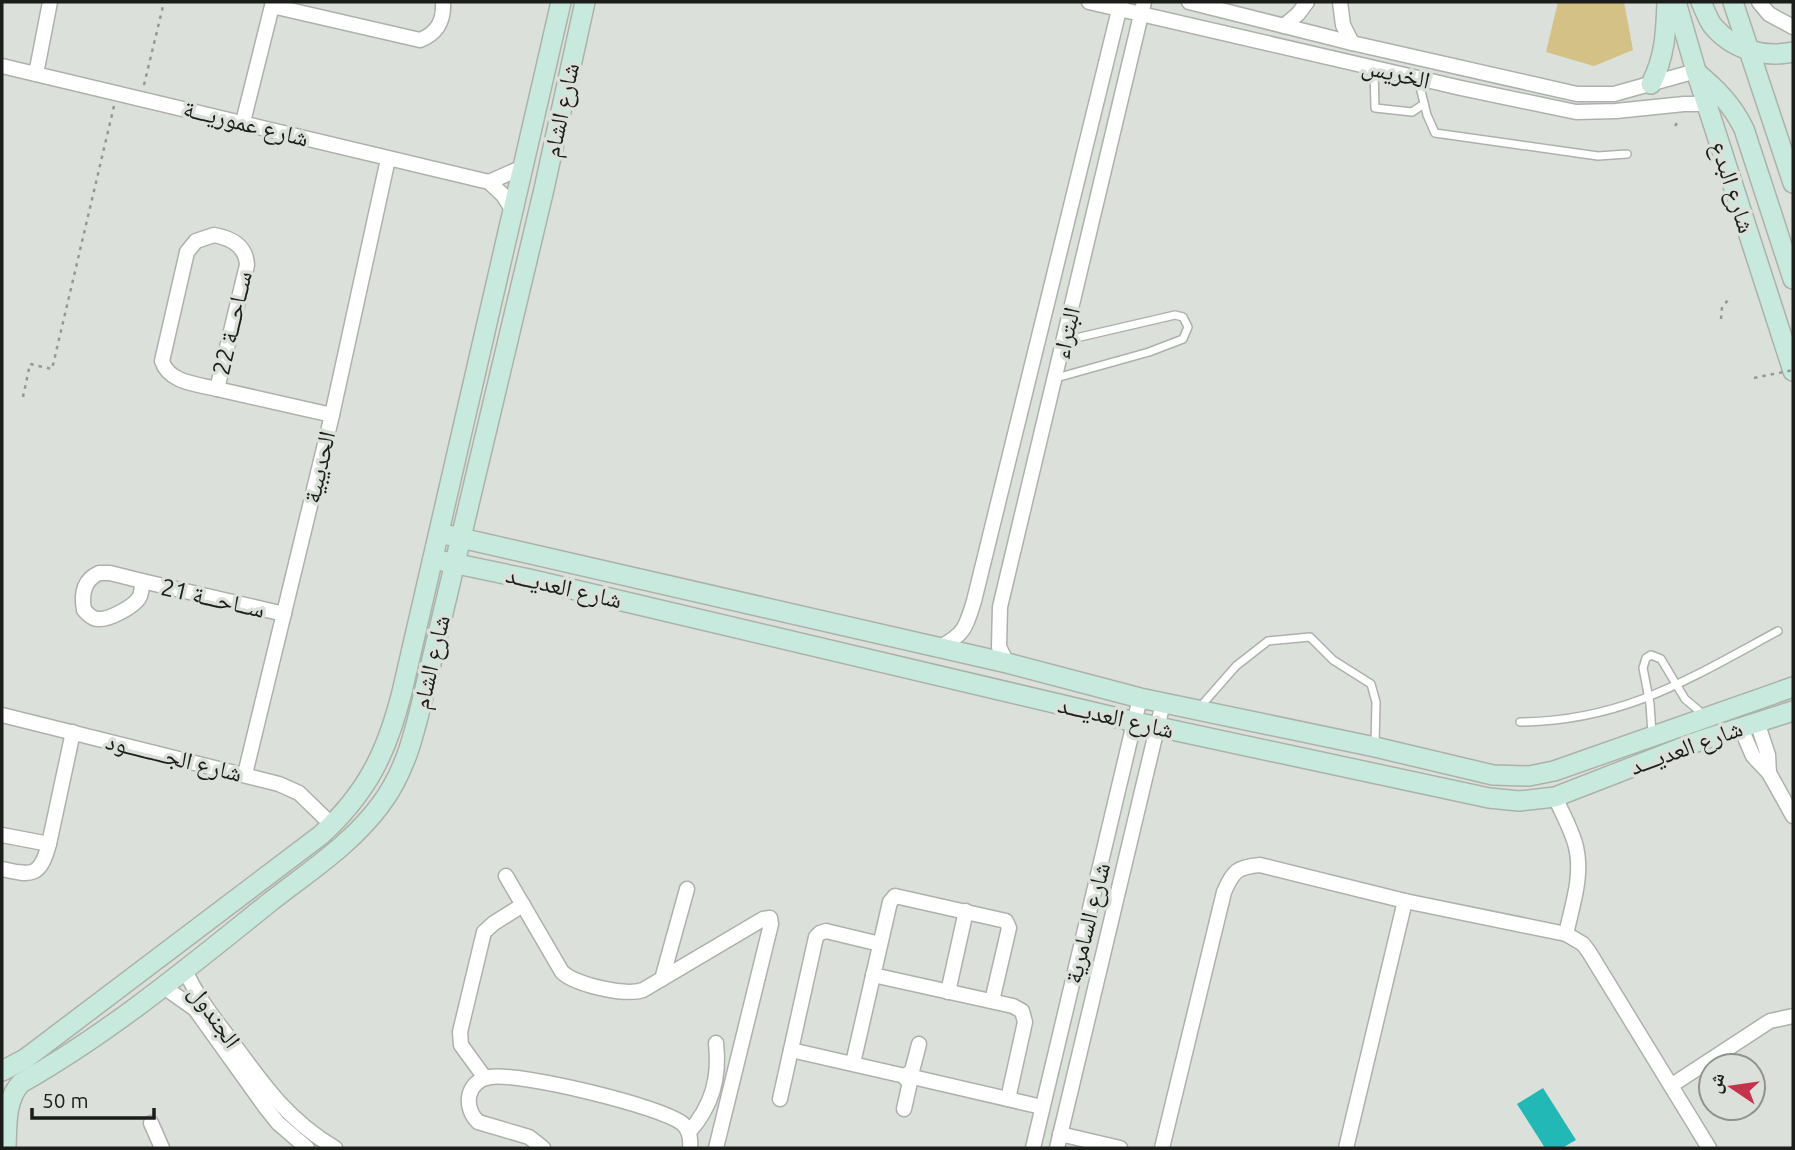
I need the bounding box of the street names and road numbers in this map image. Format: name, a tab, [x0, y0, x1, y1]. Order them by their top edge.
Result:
street label: الخريس	[1359, 52, 1433, 95]
street label: شارع الشام	[538, 60, 587, 160]
street label: شارع عموريـــة	[180, 94, 311, 154]
street label: شارع البدع	[1704, 138, 1760, 237]
street label: ســاحـــة 22	[207, 268, 257, 378]
street label: البتراء	[1047, 304, 1086, 362]
street label: الحديبية	[298, 428, 341, 506]
street label: شارع العديـــد	[503, 561, 625, 615]
street label: ســاحـــة 21	[158, 573, 268, 623]
street label: شارع الشام	[407, 612, 458, 712]
street label: شارع العديـــد	[1055, 691, 1177, 745]
street label: شارع العديـــد	[1626, 714, 1747, 782]
street label: شارع الجــــــــود	[103, 727, 245, 789]
street label: شارع السامرية	[1059, 860, 1117, 987]
street label: الجندول	[183, 979, 246, 1053]

